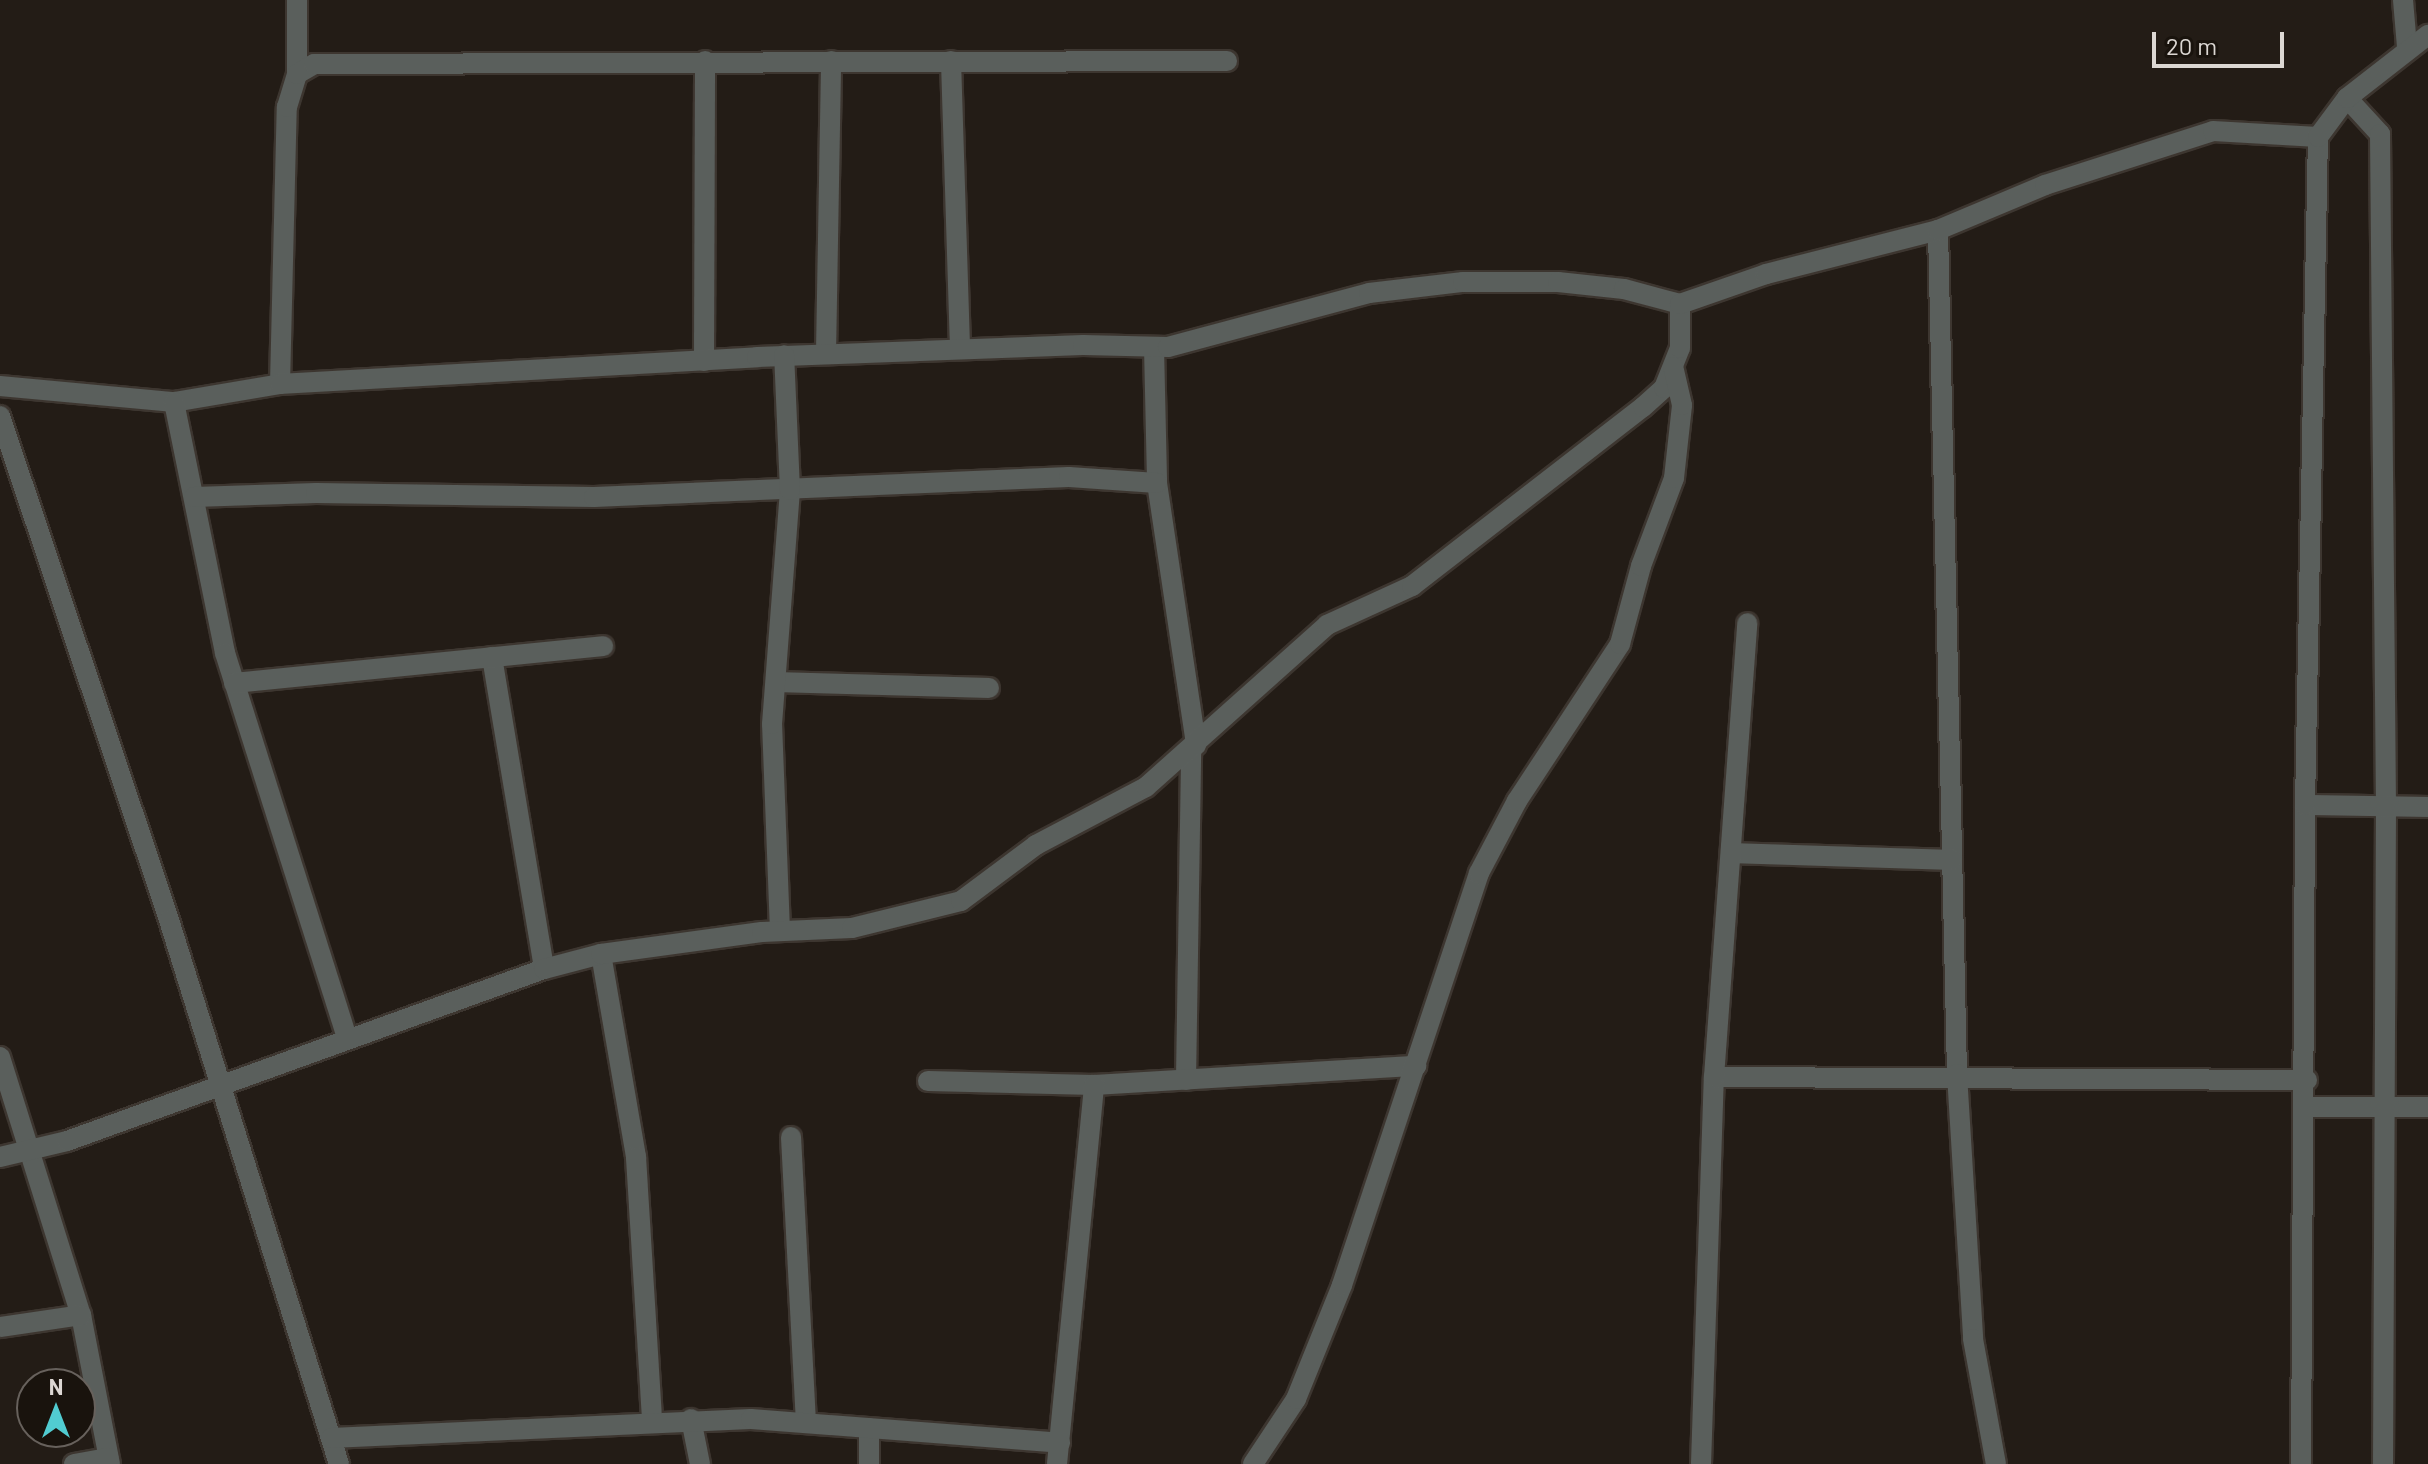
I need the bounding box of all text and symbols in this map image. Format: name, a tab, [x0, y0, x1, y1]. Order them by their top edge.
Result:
scale bar	[2156, 16, 2288, 66]
text: 20 m	[2166, 31, 2217, 60]
north arrow	[16, 1368, 96, 1448]
text: N	[49, 1373, 63, 1399]

